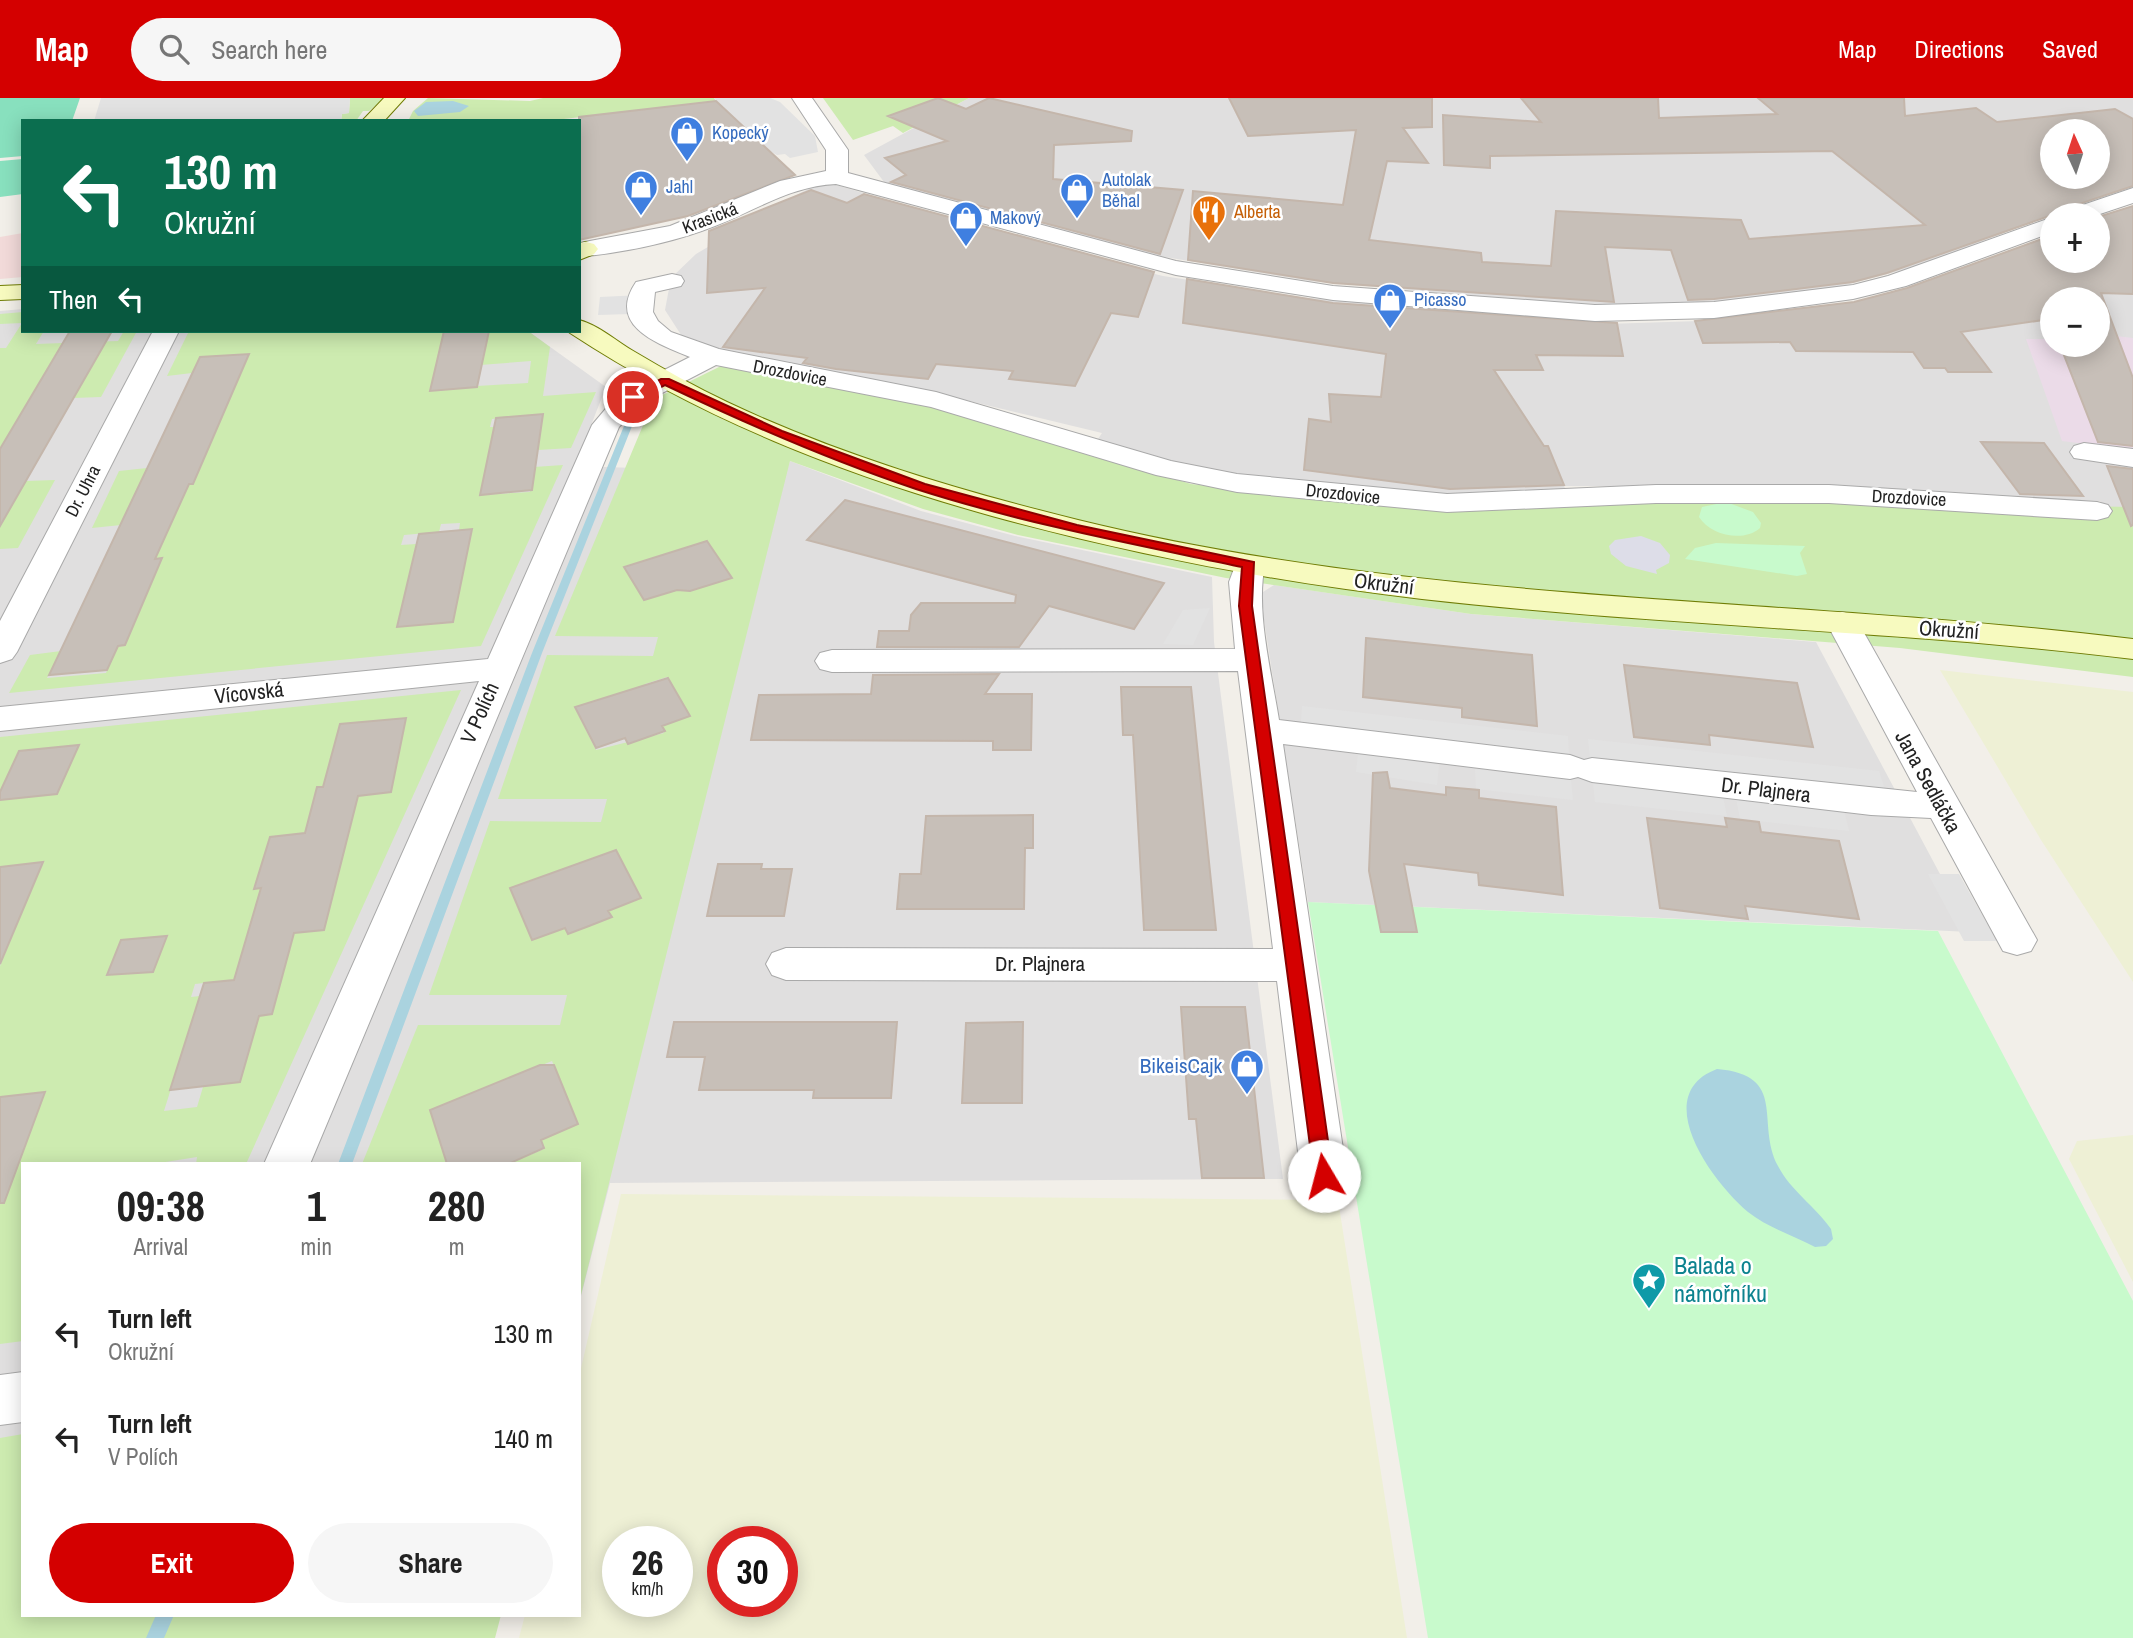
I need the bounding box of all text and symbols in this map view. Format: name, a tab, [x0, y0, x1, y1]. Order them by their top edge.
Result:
search box	[131, 18, 621, 81]
text: Map	[35, 27, 89, 71]
icon: search	[155, 30, 193, 68]
text: Search here	[211, 32, 327, 67]
text: Map	[1838, 33, 1876, 65]
text: Directions	[1914, 33, 2004, 65]
text: Saved	[2042, 33, 2098, 65]
shop icon: Kopecký	[668, 114, 706, 163]
north arrow	[2040, 119, 2110, 189]
map controls	[2040, 119, 2110, 357]
place label: Kopecký	[712, 120, 769, 145]
text: 130 m	[164, 138, 278, 204]
icon: left	[49, 147, 140, 238]
place label: Autolak Běhal	[1101, 167, 1152, 213]
shop icon: Jahl	[622, 168, 660, 217]
shop icon: Autolak Běhal	[1058, 171, 1096, 220]
place label: Jahl	[666, 174, 693, 199]
restaurant icon: Alberta	[1190, 193, 1228, 242]
street label: Krasická	[679, 196, 741, 239]
shop icon: Makový	[947, 199, 985, 248]
place label: Alberta	[1233, 199, 1281, 224]
text: Okružní	[164, 201, 256, 244]
button: +	[2040, 203, 2110, 273]
place label: Makový	[990, 205, 1041, 230]
icon: left	[112, 280, 150, 318]
shop icon: Picasso	[1371, 281, 1409, 330]
text: Then	[49, 282, 98, 317]
place label: Picasso	[1414, 287, 1467, 312]
button: −	[2040, 287, 2110, 357]
street label: Drozdovice	[751, 353, 829, 392]
pin	[603, 367, 663, 427]
icon: arrive	[614, 378, 652, 416]
street label: Dr. Uhra	[59, 461, 106, 521]
street label: Drozdovice	[1305, 477, 1381, 510]
street label: Drozdovice	[1871, 483, 1947, 512]
street label: Okružní	[1352, 565, 1416, 602]
street label: Okružní	[1918, 613, 1980, 646]
street label: Vícovská	[213, 674, 285, 711]
street label: V Polích	[453, 678, 506, 748]
street label: Jana Sedláčka	[1888, 725, 1969, 839]
street label: Dr. Plajnera	[1720, 770, 1813, 809]
street label: Dr. Plajnera	[995, 949, 1085, 978]
shop icon: BikeisCajk	[1228, 1047, 1266, 1096]
place label: BikeisCajk	[1140, 1051, 1222, 1080]
position arrow	[1287, 1139, 1361, 1213]
text: 09:38	[117, 1178, 205, 1234]
text: 1	[307, 1178, 326, 1234]
text: 280	[428, 1178, 485, 1234]
text: Arrival	[134, 1231, 188, 1262]
text: min	[301, 1231, 332, 1262]
text: m	[449, 1231, 464, 1262]
place label: Balada o námořníku	[1674, 1249, 1767, 1309]
place icon: Balada o námořníku	[1630, 1261, 1668, 1310]
text: Turn left	[108, 1301, 192, 1336]
icon: left	[49, 1315, 87, 1353]
text: 130 m	[494, 1316, 553, 1351]
text: Okružní	[108, 1336, 174, 1367]
text: Turn left	[108, 1406, 192, 1441]
icon: left	[49, 1420, 87, 1458]
text: 140 m	[494, 1421, 553, 1456]
text: V Polích	[108, 1441, 178, 1472]
button: Exit	[49, 1523, 294, 1603]
button: Share	[308, 1523, 553, 1603]
speed limit sign: 30	[707, 1526, 798, 1617]
text: 26	[632, 1539, 663, 1586]
text: km/h	[632, 1576, 664, 1601]

